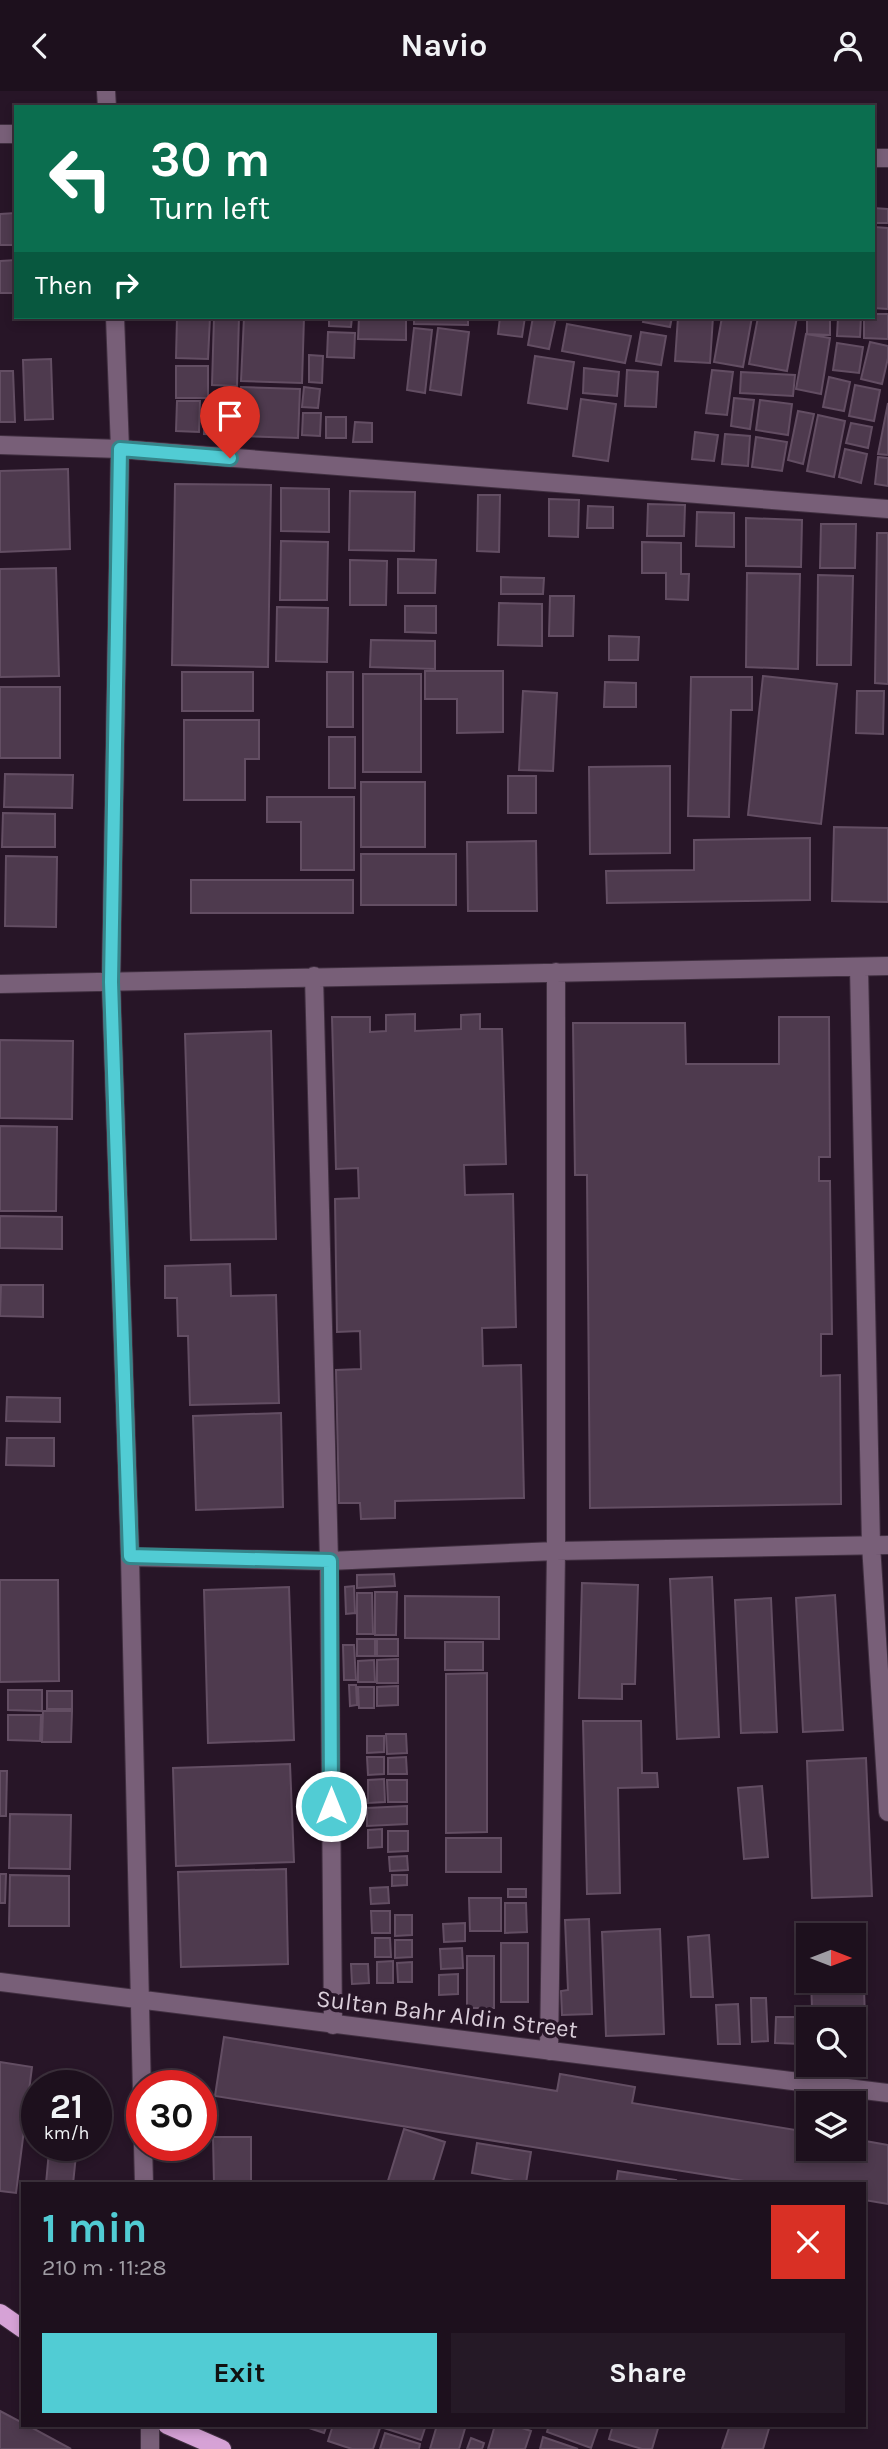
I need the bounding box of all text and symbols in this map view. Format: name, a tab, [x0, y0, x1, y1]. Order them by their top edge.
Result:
icon: back	[21, 27, 59, 65]
text: Navio	[401, 27, 487, 64]
icon: person	[829, 27, 867, 65]
text: 30 m	[150, 131, 270, 188]
icon: left	[35, 133, 126, 224]
text: Turn left	[150, 190, 270, 227]
icon: right	[107, 266, 145, 304]
text: Then	[35, 270, 93, 301]
pin	[200, 386, 260, 458]
icon: arrive	[211, 397, 249, 435]
position arrow	[294, 1769, 368, 1843]
north arrow	[796, 1923, 866, 1993]
map controls	[796, 1923, 866, 2161]
street label: Sultan Bahr Aldin Street	[315, 1984, 579, 2044]
button: search	[796, 2007, 866, 2077]
speed limit sign: 30	[126, 2070, 217, 2161]
text: 21	[50, 2086, 83, 2127]
button: layers	[796, 2091, 866, 2161]
text: km/h	[44, 2122, 89, 2144]
text: 1 min	[42, 2203, 147, 2253]
button: close	[771, 2205, 845, 2279]
text: 210 m · 11:28	[42, 2254, 167, 2281]
button: Exit	[42, 2333, 437, 2413]
button: Share	[451, 2333, 845, 2413]

